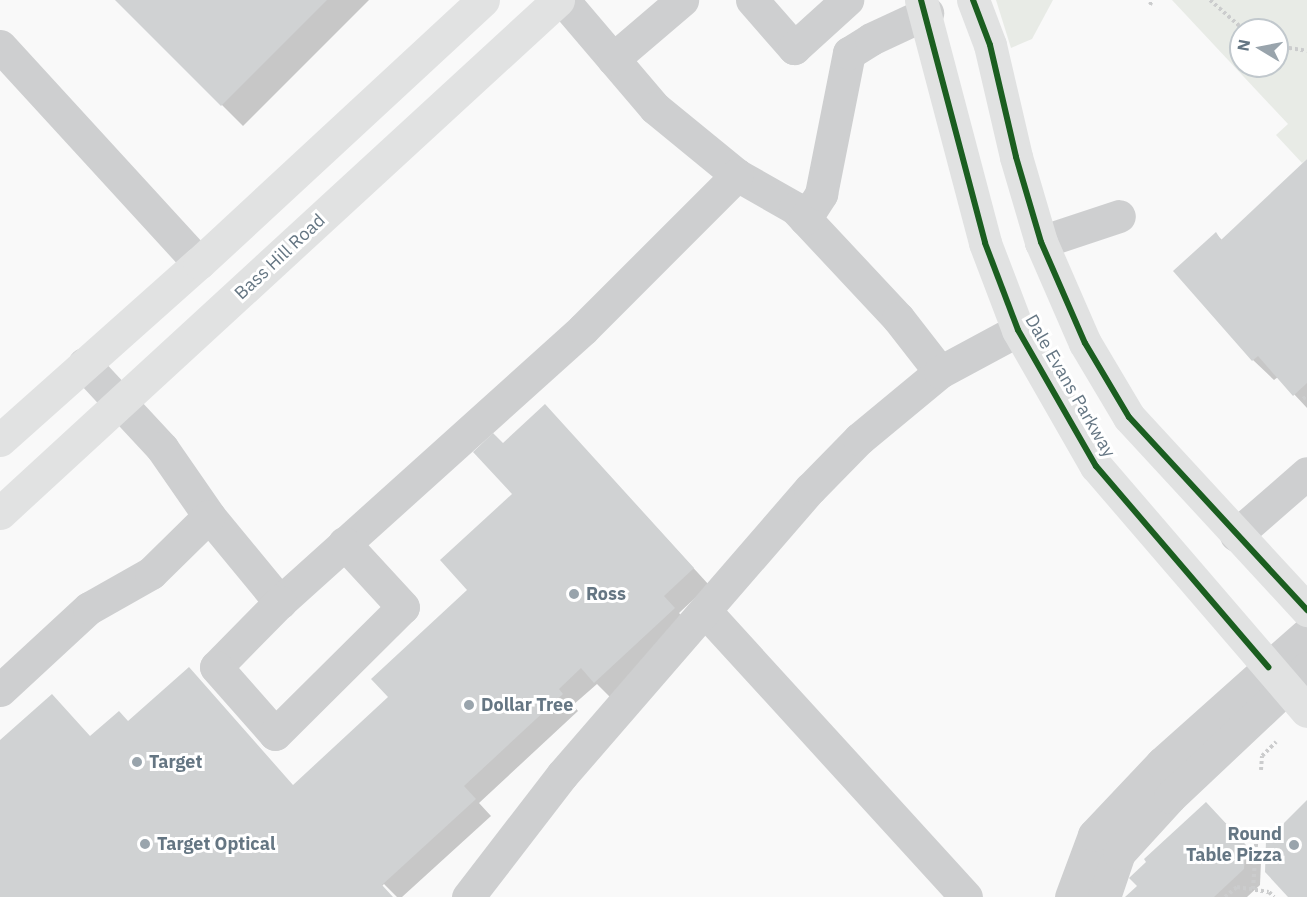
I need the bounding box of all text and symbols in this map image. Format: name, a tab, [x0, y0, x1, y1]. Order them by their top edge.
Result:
north arrow	[1229, 18, 1289, 78]
text: N	[1232, 38, 1254, 53]
street label: Bass Hill Road	[230, 210, 330, 304]
street label: Dale Evans Parkway	[1020, 311, 1120, 461]
place label: Ross	[586, 583, 626, 605]
marker: Ross	[567, 587, 581, 601]
place label: Dollar Tree	[481, 694, 573, 716]
marker: Dollar Tree	[462, 698, 476, 712]
place label: Target	[149, 751, 202, 773]
marker: Target	[130, 755, 144, 769]
place label: Round Table Pizza	[1186, 824, 1282, 866]
place label: Target Optical	[157, 833, 275, 855]
marker: Target Optical	[138, 837, 152, 851]
marker: Round Table Pizza	[1287, 838, 1301, 852]

